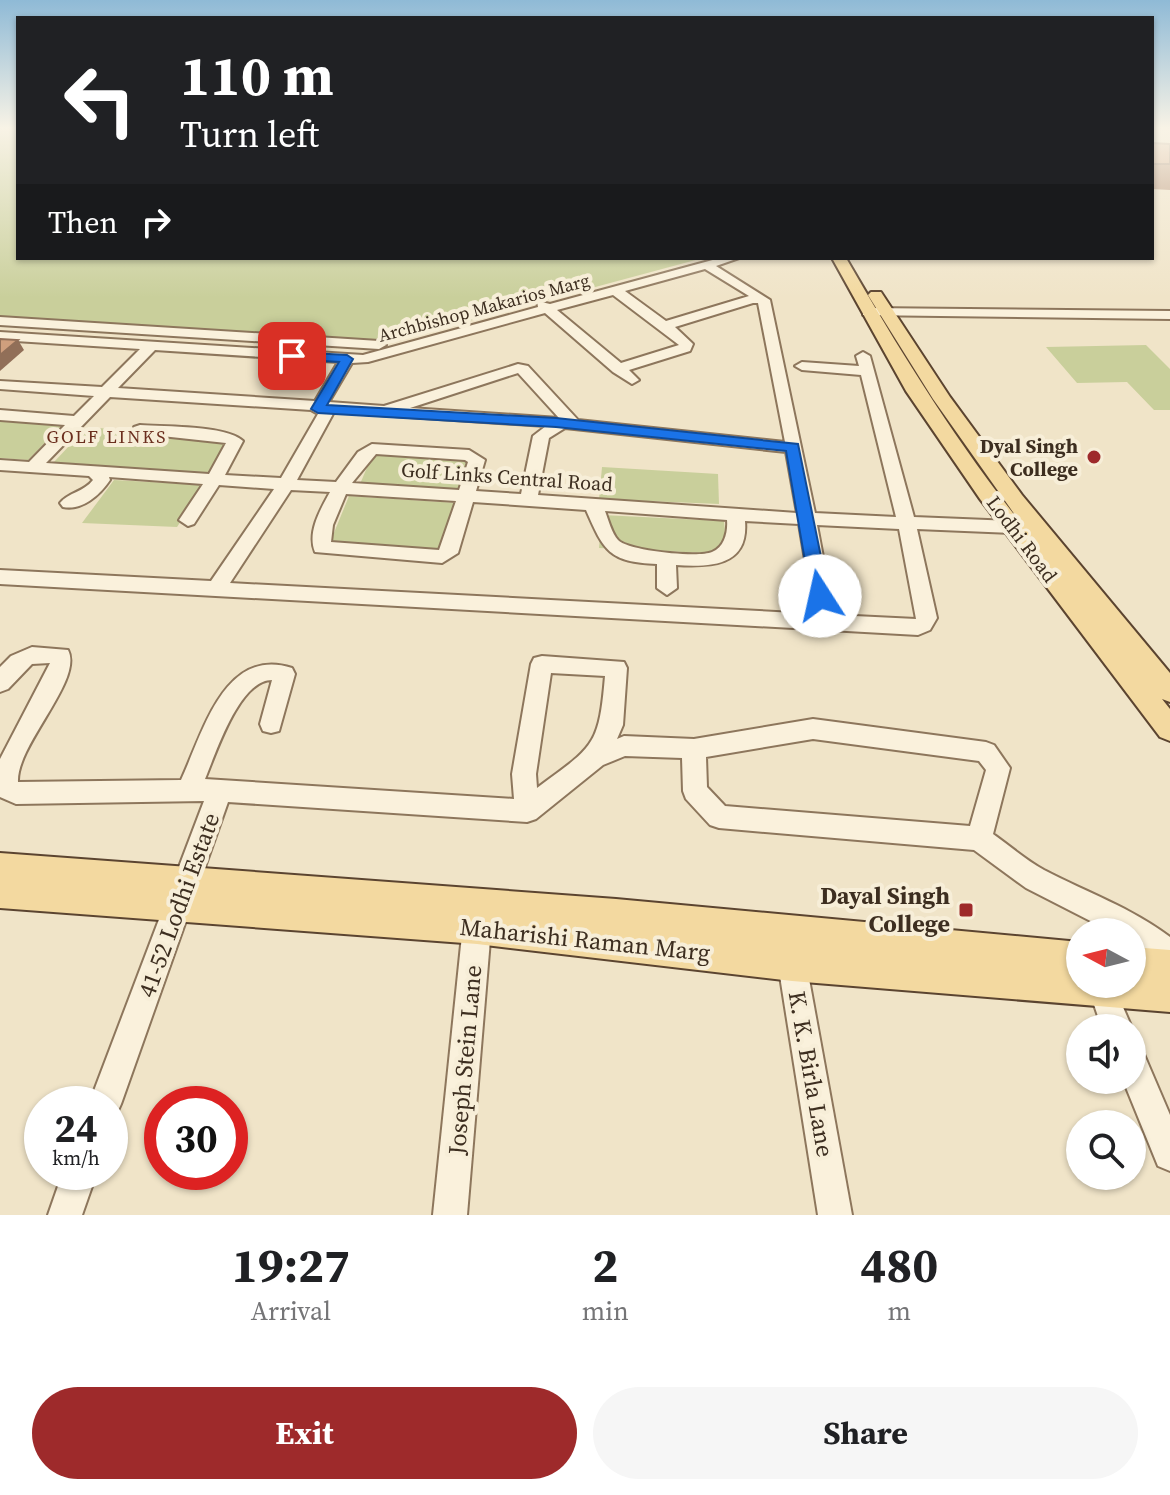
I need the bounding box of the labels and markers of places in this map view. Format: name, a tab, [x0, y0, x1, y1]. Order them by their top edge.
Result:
pin	[258, 322, 326, 390]
place label: Dyal Singh College	[980, 432, 1078, 483]
marker: Dyal Singh College	[1085, 448, 1103, 466]
place label: Dayal Singh College	[820, 879, 950, 940]
marker: Dayal Singh College	[957, 901, 975, 919]

